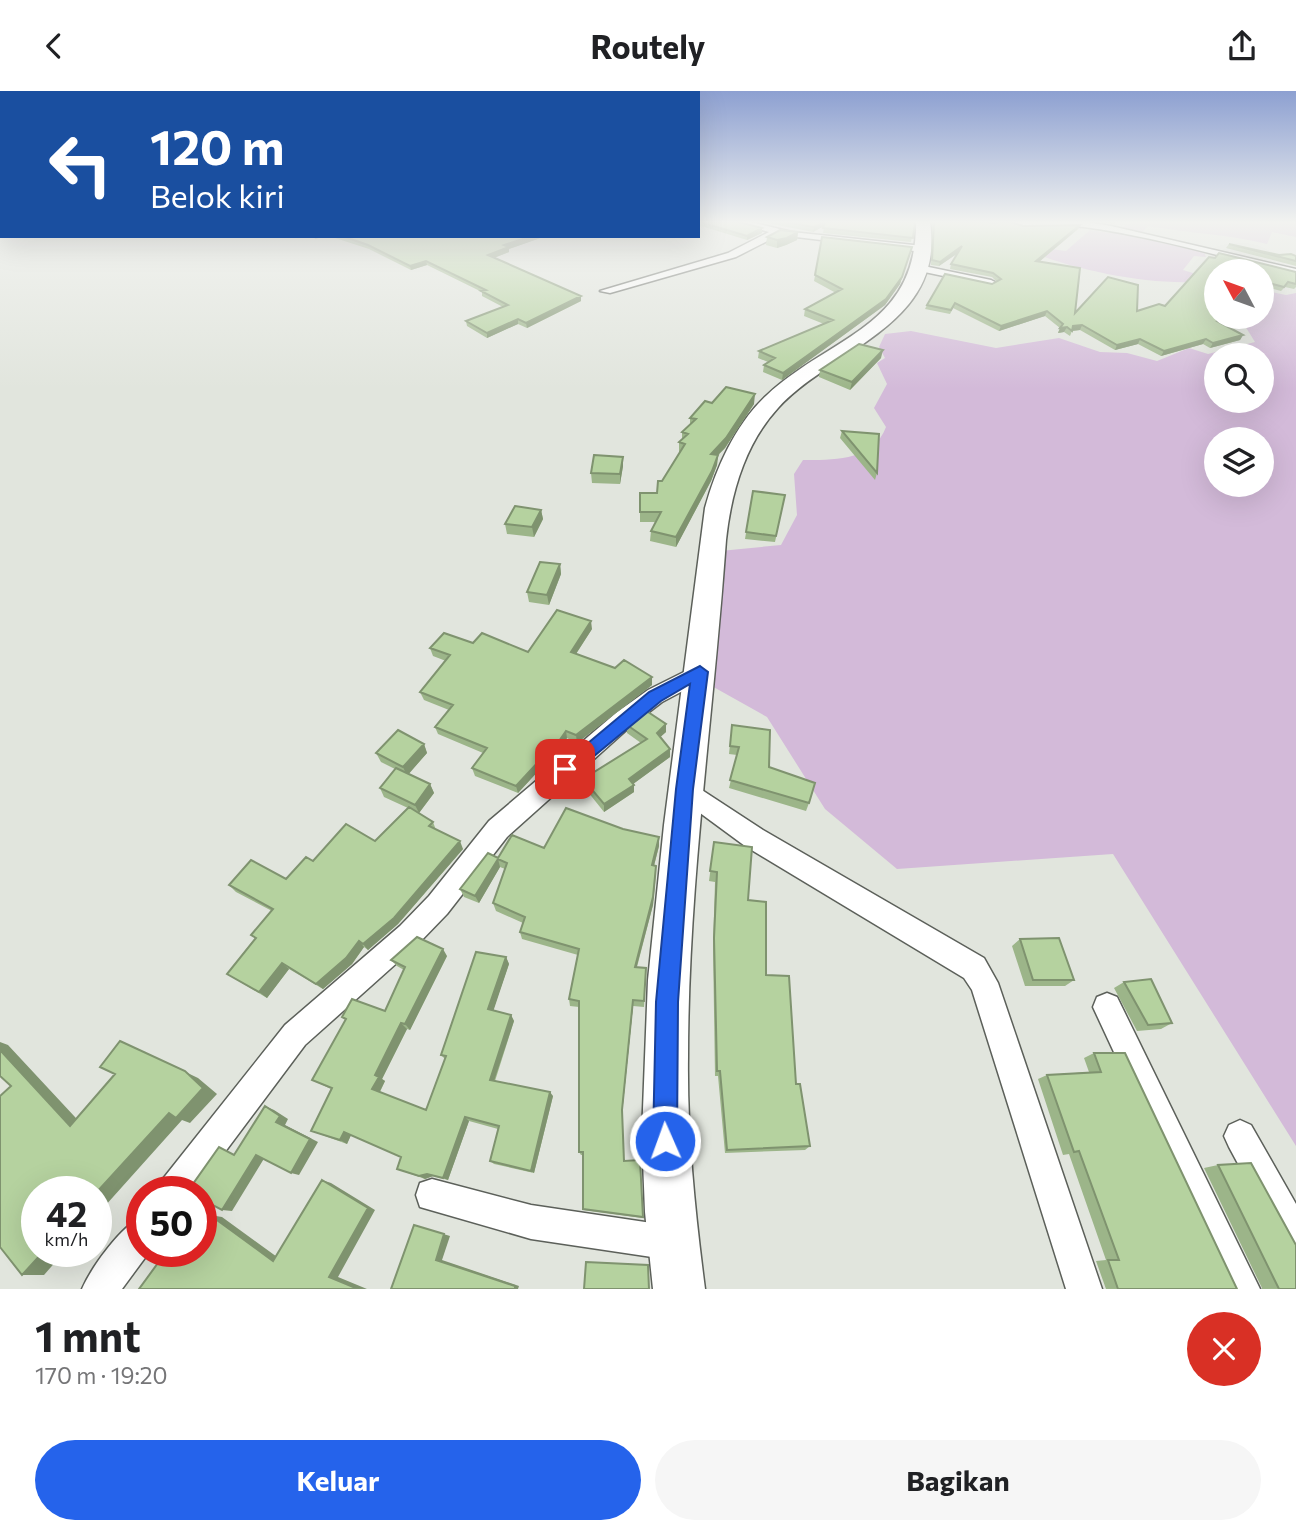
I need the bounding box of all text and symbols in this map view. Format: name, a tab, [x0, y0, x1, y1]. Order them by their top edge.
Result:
text: Routely	[591, 26, 705, 66]
icon: back	[35, 27, 73, 65]
icon: share	[1223, 27, 1261, 65]
text: 120 m	[150, 115, 284, 175]
icon: left	[35, 119, 126, 210]
text: Belok kiri	[150, 175, 285, 215]
north arrow	[1204, 259, 1274, 329]
map controls	[1204, 259, 1274, 497]
button: search	[1204, 343, 1274, 413]
button: layers	[1204, 427, 1274, 497]
pin	[535, 739, 595, 799]
icon: arrive	[546, 750, 584, 788]
position arrow	[628, 1104, 702, 1178]
speed limit sign: 50	[126, 1176, 217, 1267]
text: 42	[46, 1191, 87, 1234]
text: km/h	[45, 1228, 88, 1250]
text: 1 mnt	[35, 1309, 141, 1361]
button: close	[1187, 1312, 1261, 1386]
text: 170 m · 19:20	[35, 1361, 168, 1389]
button: Keluar	[35, 1440, 641, 1520]
button: Bagikan	[655, 1440, 1261, 1520]

